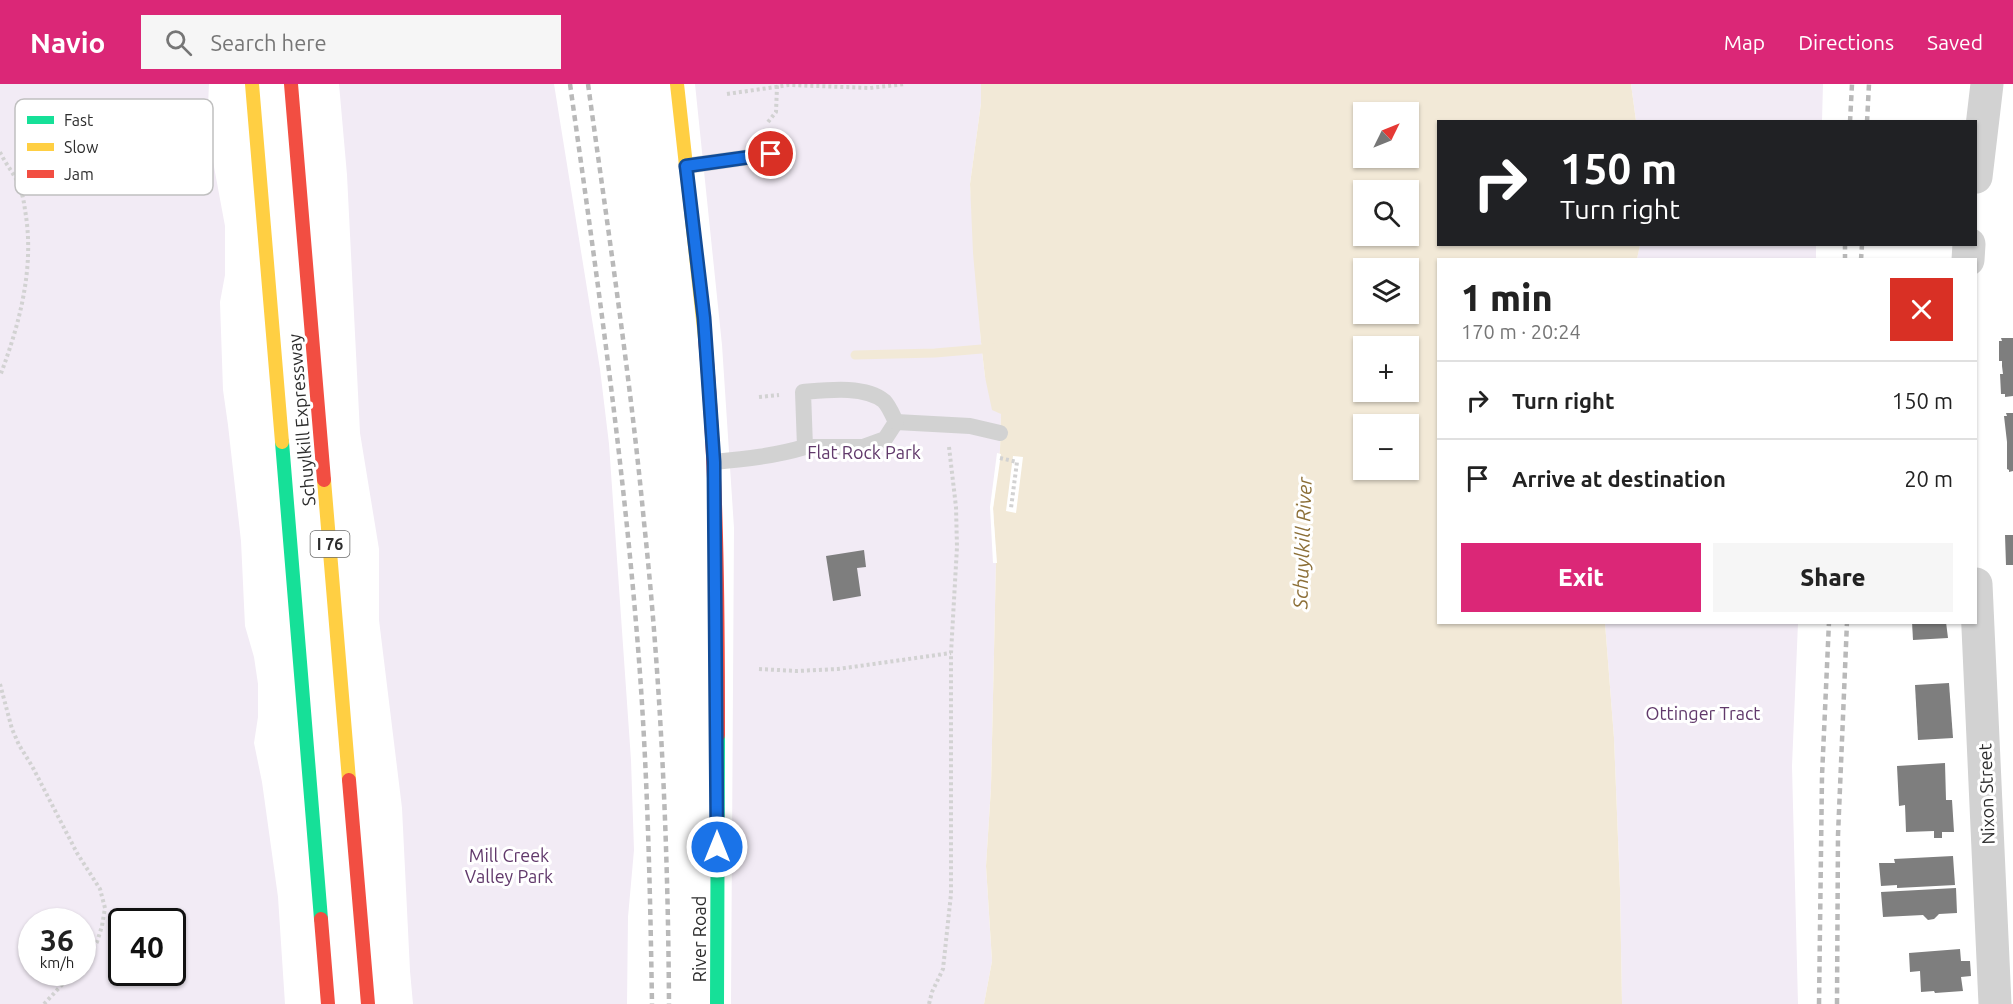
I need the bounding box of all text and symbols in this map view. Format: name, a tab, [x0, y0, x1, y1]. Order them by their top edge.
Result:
search box	[141, 15, 561, 69]
icon: search	[162, 26, 195, 59]
text: Navio	[30, 27, 105, 58]
text: Search here	[210, 30, 327, 55]
text: Map	[1724, 30, 1765, 54]
text: Directions	[1798, 30, 1894, 54]
text: Saved	[1927, 30, 1983, 54]
legend	[15, 99, 213, 195]
north arrow	[1353, 102, 1419, 168]
map controls	[1353, 102, 1419, 480]
text: Fast	[64, 111, 94, 129]
pin	[745, 128, 796, 179]
icon: arrive	[754, 137, 787, 170]
text: Slow	[64, 138, 99, 156]
icon: right	[1461, 144, 1539, 222]
text: 150 m	[1560, 145, 1677, 192]
text: Jam	[64, 165, 94, 183]
button: search	[1353, 180, 1419, 246]
text: Turn right	[1560, 194, 1680, 224]
button: layers	[1353, 258, 1419, 324]
text: 1 min	[1461, 277, 1553, 318]
button: close	[1890, 278, 1953, 341]
text: 170 m · 20:24	[1461, 320, 1581, 343]
street label: Schuylkill Expressway	[283, 333, 318, 507]
button: +	[1353, 336, 1419, 402]
icon: right	[1461, 384, 1494, 417]
text: Turn right	[1512, 388, 1614, 413]
text: 150 m	[1892, 388, 1953, 413]
button: −	[1353, 414, 1419, 480]
park label: Flat Rock Park	[807, 442, 921, 462]
icon: arrive	[1461, 462, 1494, 495]
text: Arrive at destination	[1512, 466, 1726, 491]
text: 20 m	[1904, 466, 1953, 491]
water label: Schuylkill River	[1288, 475, 1316, 610]
road number: I 76	[310, 531, 350, 557]
button: Exit	[1461, 543, 1701, 612]
button: Share	[1713, 543, 1953, 612]
park label: Ottinger Tract	[1646, 703, 1760, 723]
street label: Nixon Street	[1974, 743, 1998, 845]
position arrow	[685, 815, 749, 879]
park label: Mill Creek Valley Park	[465, 845, 553, 886]
street label: River Road	[689, 896, 709, 982]
speed limit sign: 40	[108, 908, 186, 986]
text: 36	[40, 923, 74, 957]
text: km/h	[40, 954, 74, 971]

